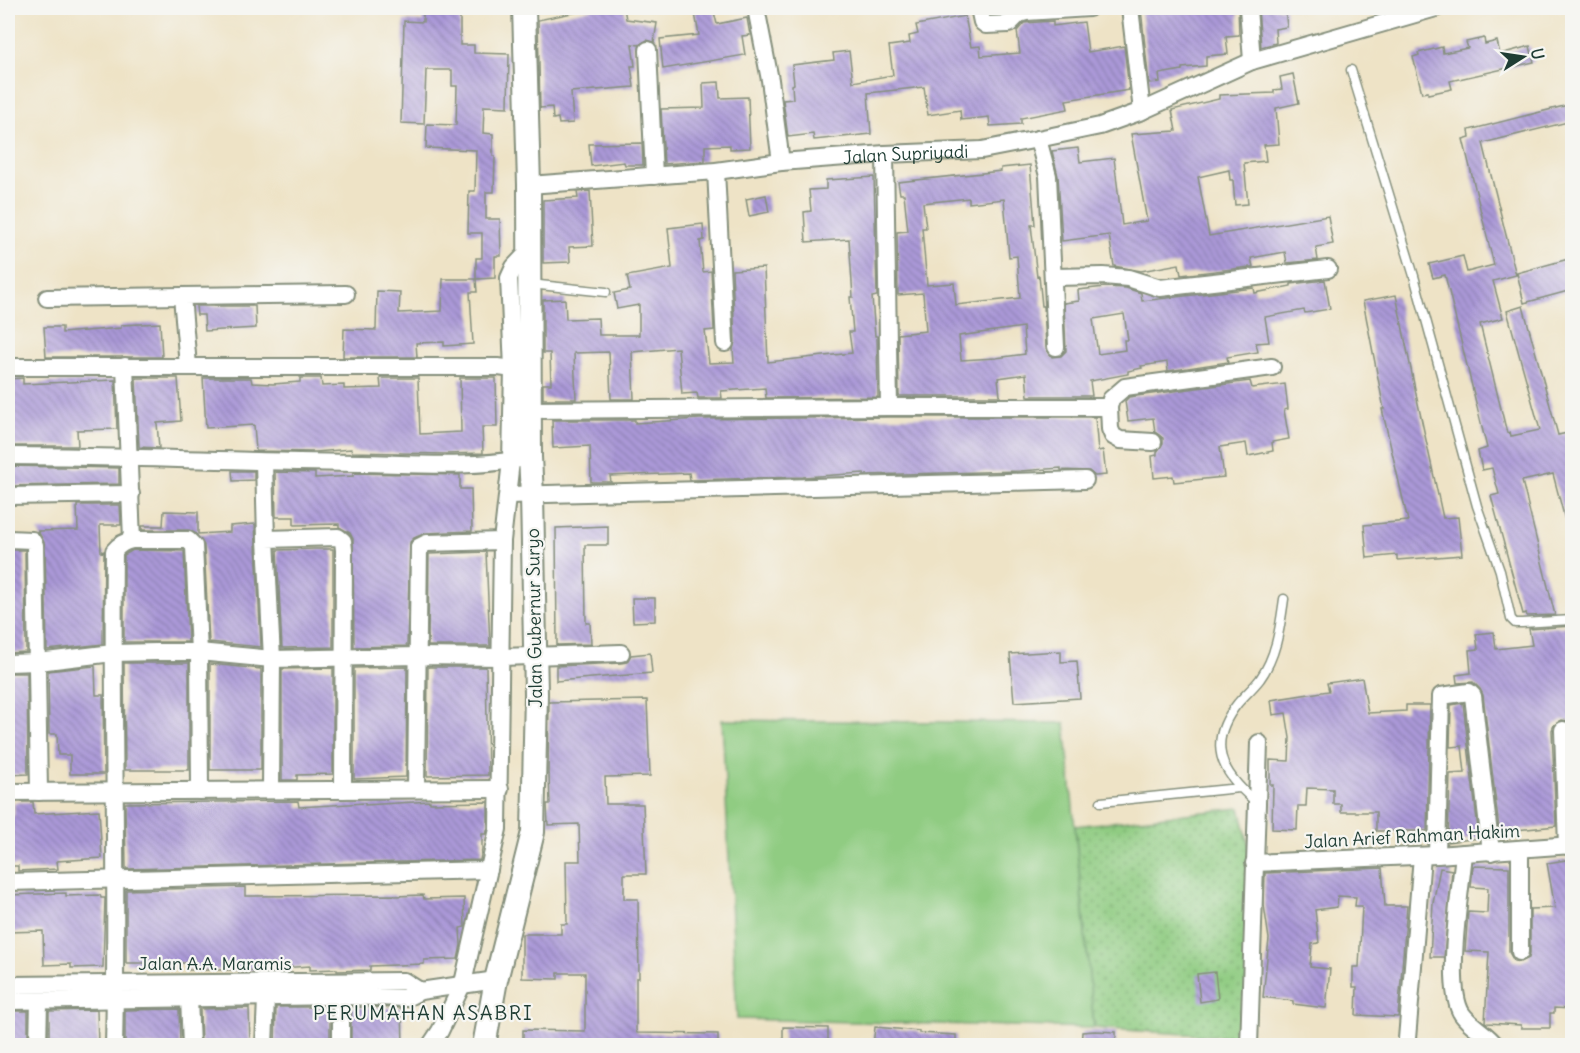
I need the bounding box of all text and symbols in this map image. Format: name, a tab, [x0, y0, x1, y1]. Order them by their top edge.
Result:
north arrow	[1493, 27, 1553, 87]
text: U	[1527, 46, 1549, 61]
street label: Jalan Supriyadi	[842, 139, 969, 169]
street label: Jalan Gubernur Suryo	[521, 528, 547, 708]
street label: Jalan Arief Rahman Hakim	[1303, 819, 1521, 853]
street label: Jalan A.A. Maramis	[138, 952, 292, 975]
district label: PERUMAHAN ASABRI	[313, 1000, 533, 1025]

